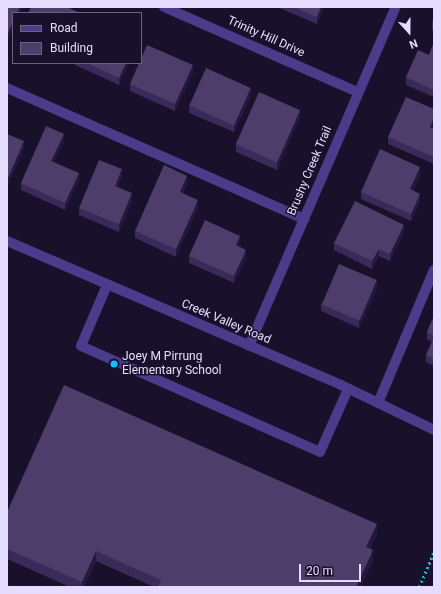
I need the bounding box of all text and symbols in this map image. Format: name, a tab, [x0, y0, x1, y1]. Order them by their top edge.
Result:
legend	[12, 12, 142, 64]
north arrow	[389, 12, 429, 52]
street label: Trinity Hill Drive	[225, 14, 307, 60]
text: Road	[50, 21, 78, 35]
text: N	[408, 36, 419, 51]
text: Building	[50, 41, 93, 55]
street label: Brushy Creek Trail	[285, 124, 335, 218]
street label: Creek Valley Road	[179, 297, 273, 347]
place label: Joey M Pirrung Elementary School	[122, 350, 222, 378]
marker: Joey M Pirrung Elementary School	[109, 359, 119, 369]
scale bar	[301, 556, 363, 582]
text: 20 m	[306, 564, 333, 578]

